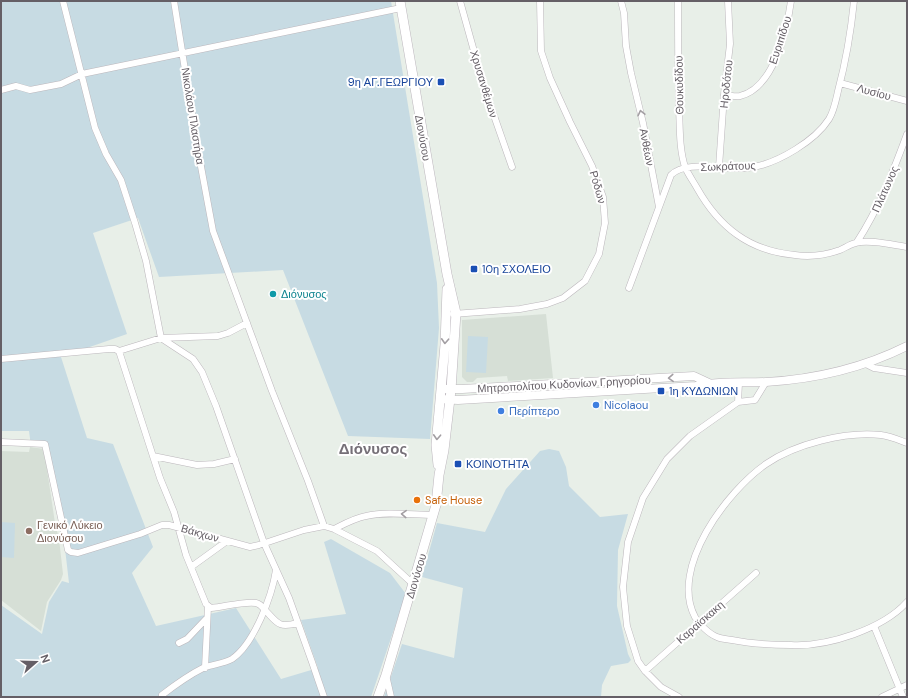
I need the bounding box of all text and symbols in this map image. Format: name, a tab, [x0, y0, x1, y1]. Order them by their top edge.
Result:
street label: Ευριπίδου	[766, 14, 794, 66]
street label: Χρυσανθέμων	[467, 49, 501, 120]
street label: Θουκυδίδου	[671, 55, 687, 115]
street label: Ηροδότου	[716, 59, 736, 109]
street label: Νικολάου Πλαστήρα	[178, 67, 208, 166]
place label: 9η ΑΓ.ΓΕΩΡΓΙΟΥ	[348, 75, 434, 89]
marker: 9η ΑΓ.ΓΕΩΡΓΙΟΥ	[436, 77, 446, 87]
street label: Λυσίου	[855, 81, 893, 103]
one-way arrow	[637, 110, 645, 117]
street label: Διονύσου	[412, 114, 434, 162]
street label: Ανθέων	[637, 127, 658, 167]
street label: Σωκράτους	[700, 158, 756, 174]
street label: Πλάτωνος	[869, 164, 901, 214]
street label: Ρόδων	[587, 169, 610, 206]
place label: 10η ΣΧΟΛΕΙΟ	[482, 262, 551, 276]
marker: 10η ΣΧΟΛΕΙΟ	[469, 264, 479, 274]
place label: Διόνυσος	[281, 287, 327, 301]
marker: Διόνυσος	[268, 289, 278, 299]
one-way arrow	[441, 338, 450, 344]
street label: Μητροπολίτου Κυδονίων Γρηγορίου	[477, 372, 651, 396]
one-way arrow	[668, 373, 674, 382]
place label: 1η ΚΥΔΩΝΙΩΝ	[669, 384, 738, 398]
marker: 1η ΚΥΔΩΝΙΩΝ	[656, 386, 666, 396]
place label: Nicolaou	[604, 398, 648, 412]
marker: Nicolaou	[591, 400, 601, 410]
place label: Περίπτερο	[509, 404, 559, 418]
marker: Περίπτερο	[496, 406, 506, 416]
one-way arrow	[432, 434, 441, 440]
district label: Διόνυσος	[339, 439, 407, 459]
place label: ΚΟΙΝΟΤΗΤΑ	[466, 457, 530, 471]
marker: ΚΟΙΝΟΤΗΤΑ	[453, 459, 463, 469]
place label: Safe House	[425, 493, 482, 507]
marker: Safe House	[412, 495, 422, 505]
one-way arrow	[401, 510, 407, 519]
place label: Γενικό Λύκειο Διονύσου	[37, 518, 103, 545]
street label: Βάκχων	[179, 521, 221, 545]
marker: Γενικό Λύκειο Διονύσου	[24, 526, 34, 536]
street label: Διονύσου	[403, 552, 429, 600]
street label: Καραϊσκακη	[673, 597, 727, 647]
north arrow	[16, 642, 56, 682]
text: N	[37, 652, 53, 665]

